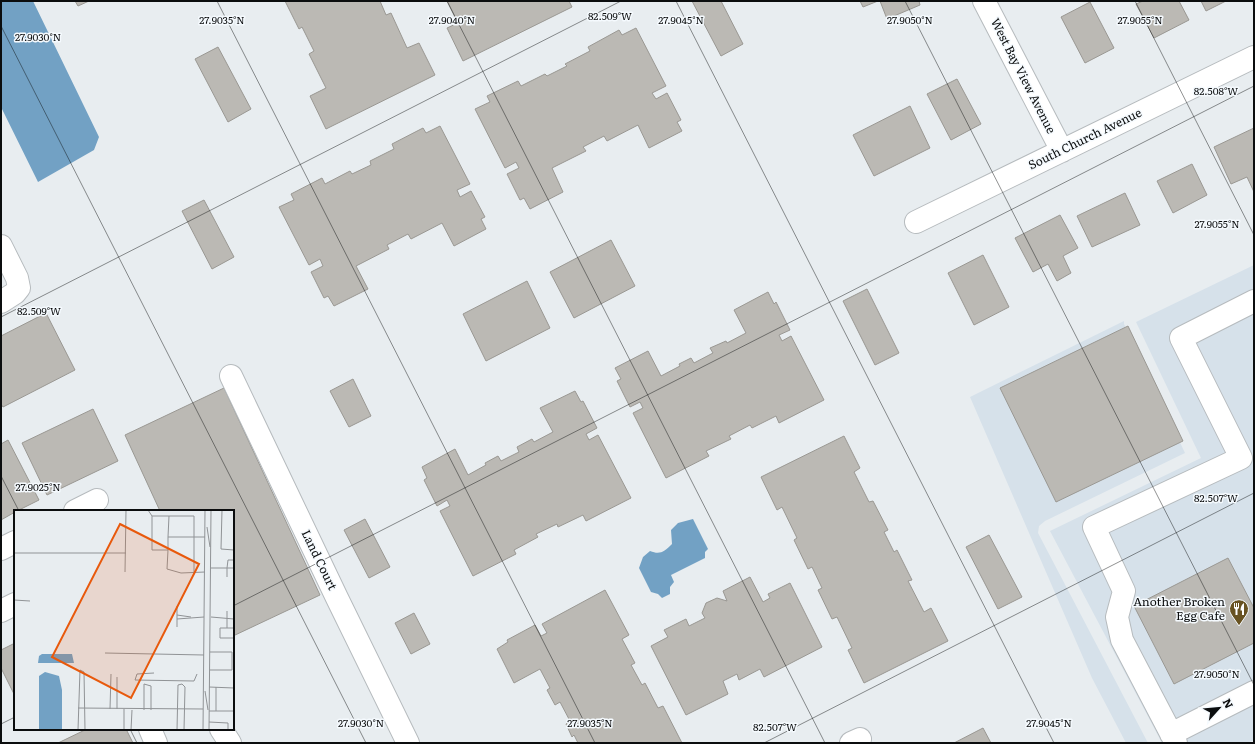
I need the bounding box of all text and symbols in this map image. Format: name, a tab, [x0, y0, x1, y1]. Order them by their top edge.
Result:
text: 82.509°W	[588, 8, 632, 23]
text: 27.9035°N	[199, 12, 245, 27]
text: 27.9040°N	[429, 12, 475, 27]
text: 27.9045°N	[658, 12, 704, 27]
text: 27.9050°N	[887, 12, 933, 27]
text: 27.9055°N	[1117, 12, 1163, 27]
street label: West Bay View Avenue	[987, 15, 1061, 136]
text: 27.9030°N	[15, 29, 61, 44]
text: 82.508°W	[1194, 83, 1238, 98]
street label: South Church Avenue	[1025, 103, 1144, 173]
text: 27.9055°N	[1194, 216, 1240, 231]
text: 82.509°W	[17, 303, 61, 318]
text: 27.9025°N	[15, 479, 61, 494]
text: 82.507°W	[1194, 490, 1238, 505]
inset map	[14, 510, 234, 730]
street label: Land Court	[298, 526, 342, 593]
place label: Another Broken Egg Cafe	[1133, 592, 1225, 624]
restaurant icon: Another Broken Egg Cafe	[1228, 598, 1250, 626]
text: 27.9050°N	[1194, 666, 1240, 681]
north arrow	[1199, 688, 1239, 728]
text: N	[1220, 695, 1238, 711]
text: 27.9030°N	[338, 715, 384, 730]
text: 27.9035°N	[567, 715, 613, 730]
text: 27.9045°N	[1026, 715, 1072, 730]
text: 82.507°W	[753, 719, 797, 734]

